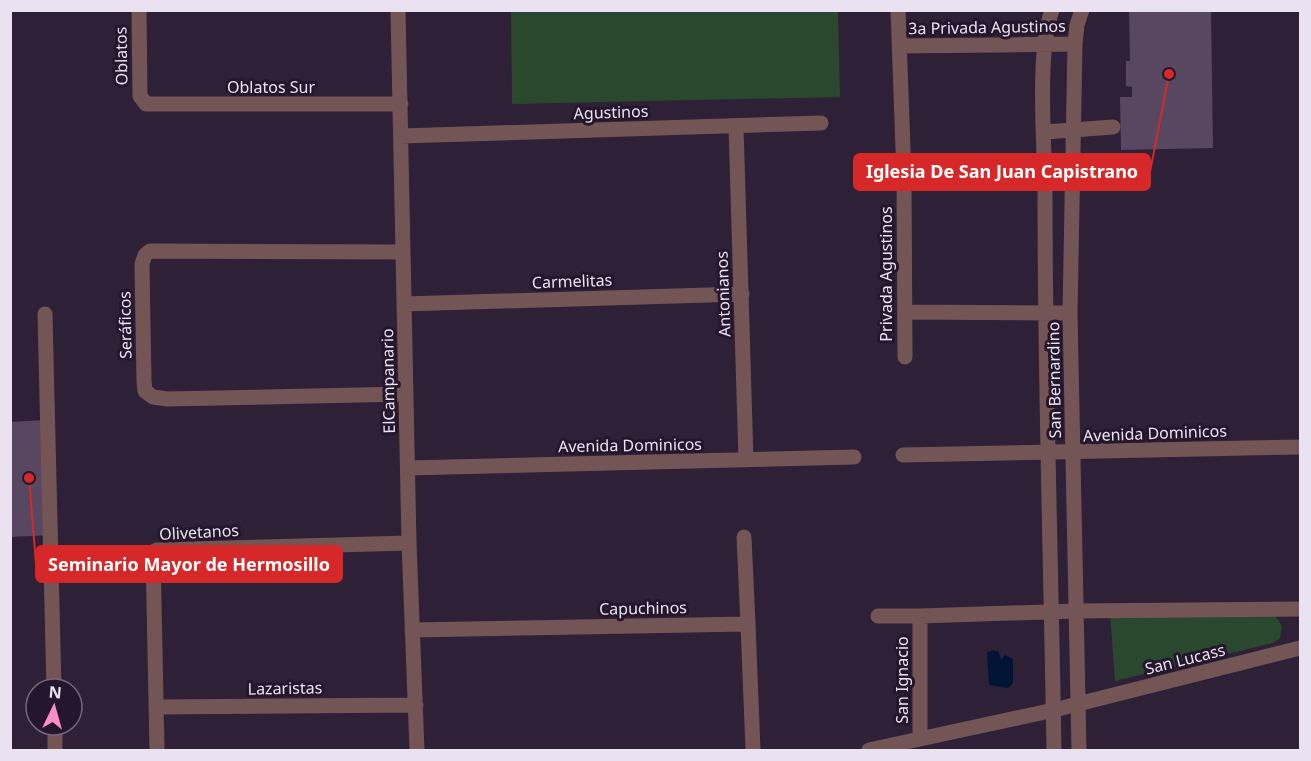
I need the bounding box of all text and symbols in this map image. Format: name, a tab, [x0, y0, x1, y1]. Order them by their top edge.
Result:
street label: 3a Privada Agustinos	[908, 15, 1066, 39]
street label: Oblatos	[109, 27, 133, 85]
street label: Oblatos Sur	[227, 76, 315, 98]
street label: Agustinos	[573, 100, 649, 124]
callout: Iglesia De San Juan Capistrano	[854, 154, 1150, 190]
text: Iglesia De San Juan Capistrano	[866, 159, 1138, 183]
street label: Privada Agustinos	[875, 206, 897, 342]
street label: Antonianos	[711, 251, 735, 337]
street label: Carmelitas	[531, 269, 613, 293]
street label: Seráficos	[113, 291, 137, 359]
street label: San Bernardino	[1042, 322, 1066, 438]
street label: ElCampanario	[376, 328, 400, 434]
street label: Avenida Dominicos	[1083, 419, 1227, 447]
street label: Avenida Dominicos	[558, 433, 702, 457]
street label: Olivetanos	[159, 519, 239, 545]
callout: Seminario Mayor de Hermosillo	[36, 546, 342, 582]
text: Seminario Mayor de Hermosillo	[48, 552, 330, 576]
street label: Capuchinos	[599, 596, 687, 620]
street label: San Ignacio	[891, 636, 913, 724]
street label: San Lucass	[1143, 638, 1227, 680]
street label: Lazaristas	[247, 676, 323, 700]
north arrow	[24, 677, 84, 737]
text: N	[48, 681, 63, 704]

